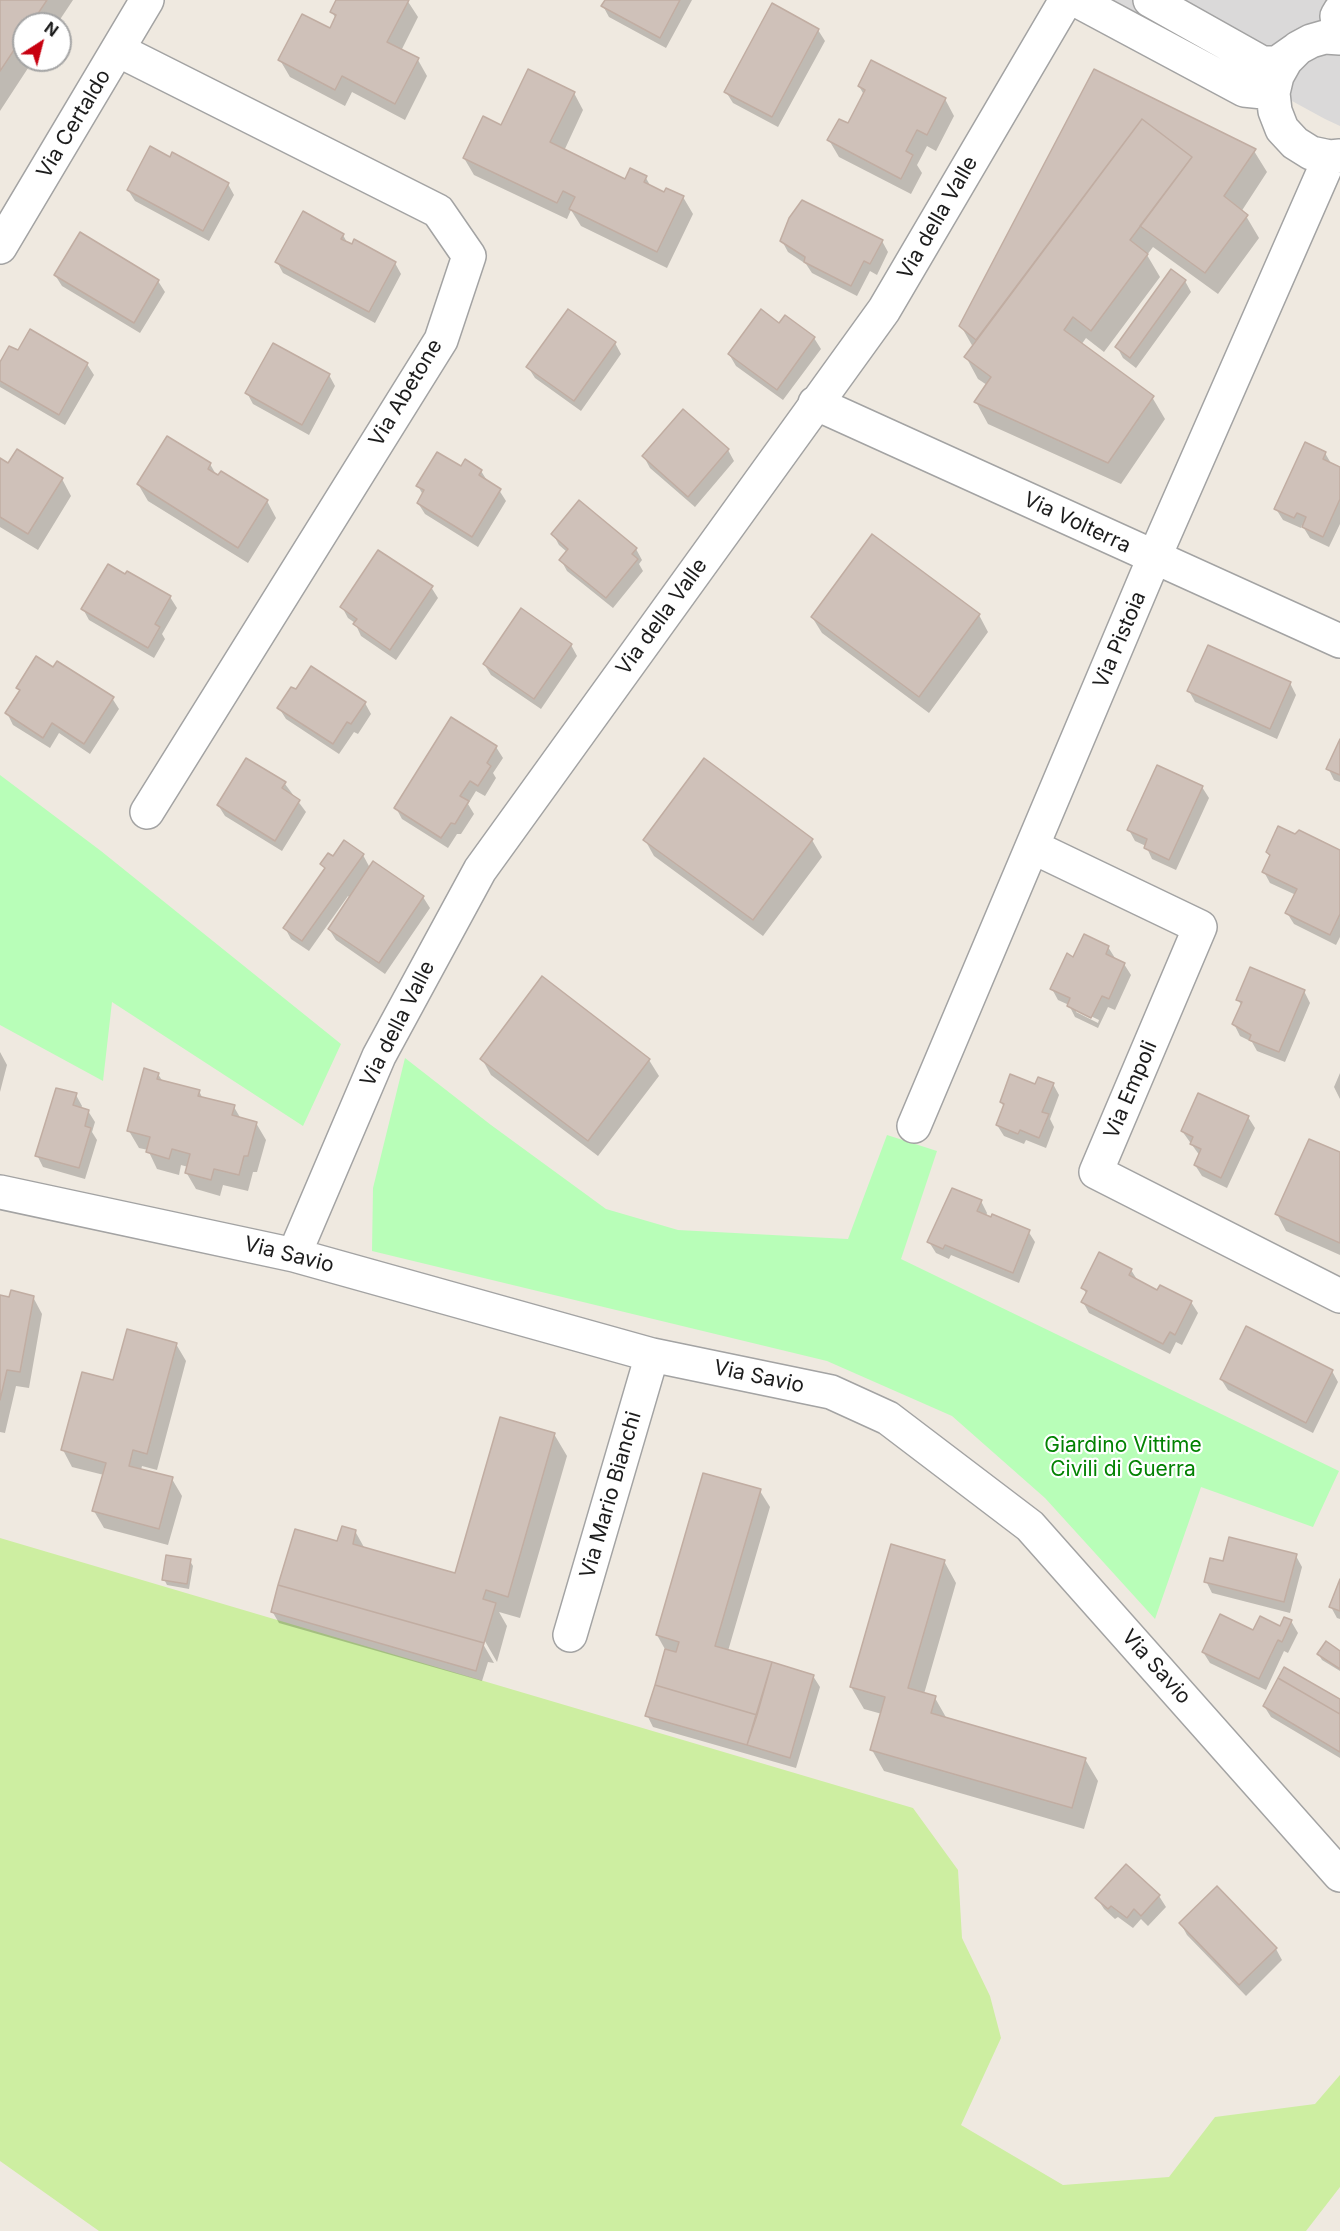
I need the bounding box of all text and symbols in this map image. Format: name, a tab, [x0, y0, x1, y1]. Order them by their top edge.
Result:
north arrow	[12, 12, 72, 72]
text: N	[41, 17, 62, 41]
street label: Via Certaldo	[32, 65, 116, 183]
street label: Via della Valle	[893, 152, 983, 284]
street label: Via Abetone	[364, 335, 448, 451]
street label: Via Volterra	[1019, 487, 1135, 559]
street label: Via della Valle	[611, 554, 713, 680]
street label: Via Pistoia	[1088, 588, 1152, 692]
street label: Via della Valle	[355, 957, 441, 1091]
street label: Via Empoli	[1099, 1037, 1163, 1143]
street label: Via Savio	[241, 1232, 337, 1278]
street label: Via Savio	[712, 1355, 806, 1399]
street label: Via Mario Bianchi	[575, 1409, 647, 1581]
park label: Giardino Vittime Civili di Guerra	[1044, 1433, 1202, 1483]
street label: Via Savio	[1116, 1624, 1196, 1710]

